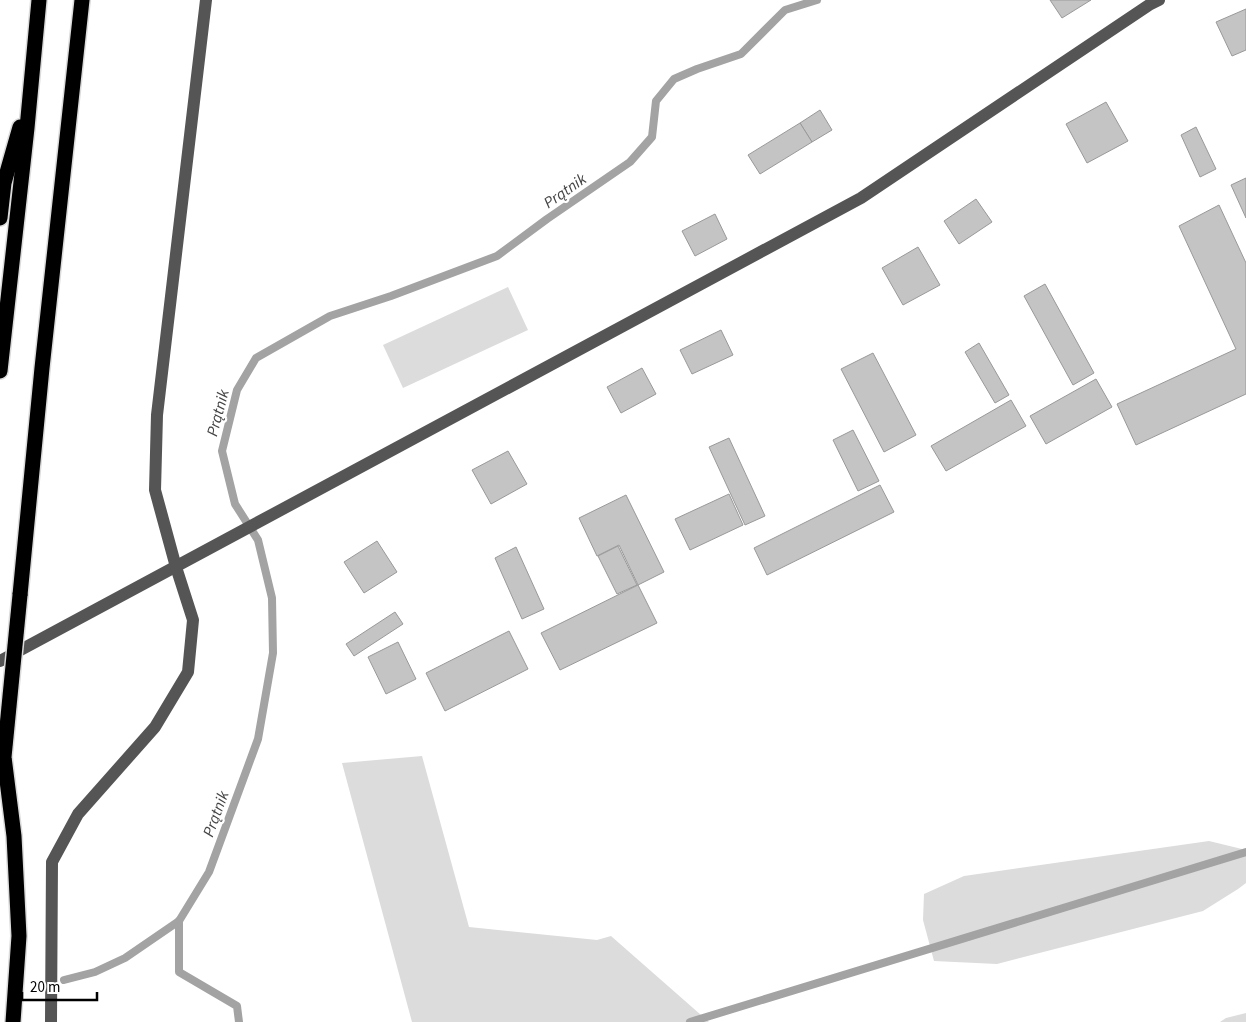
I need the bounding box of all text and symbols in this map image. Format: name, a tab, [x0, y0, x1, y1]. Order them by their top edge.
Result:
water label: Prątnik	[539, 168, 591, 214]
water label: Prątnik	[201, 387, 235, 439]
water label: Prątnik	[198, 787, 235, 840]
scale bar	[22, 970, 98, 1002]
text: 20 m	[30, 977, 60, 998]

